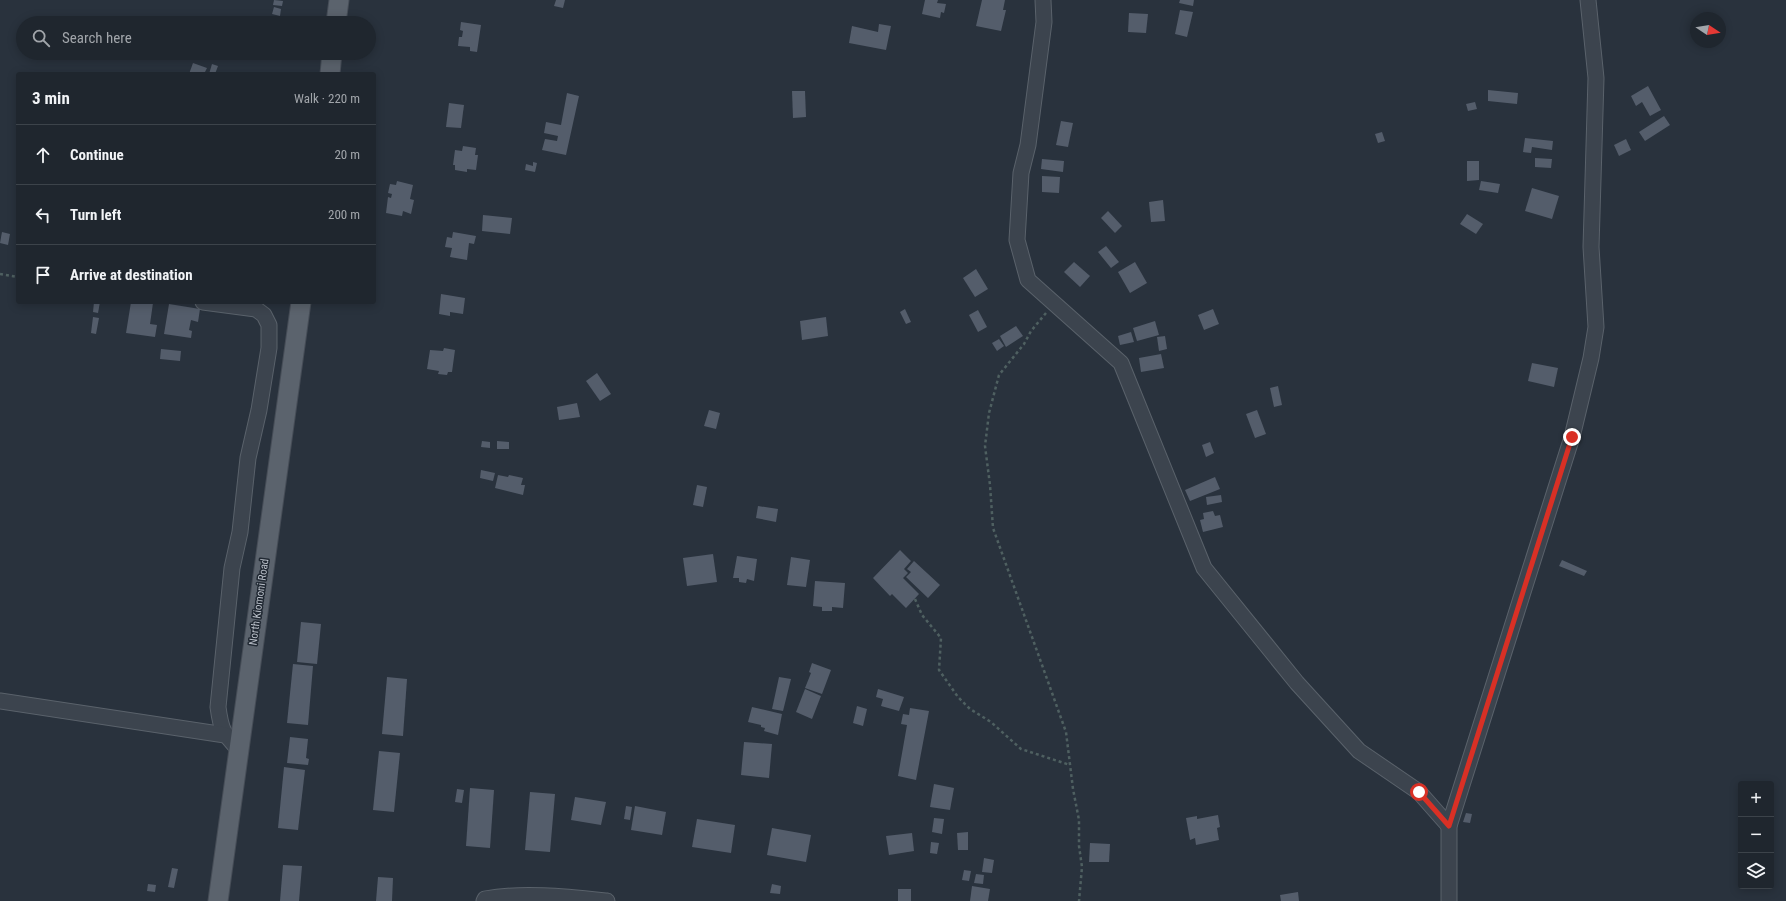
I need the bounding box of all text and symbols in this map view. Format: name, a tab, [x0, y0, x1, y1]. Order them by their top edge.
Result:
north arrow	[1690, 12, 1726, 48]
search box	[16, 16, 376, 60]
icon: search	[30, 27, 52, 49]
text: Search here	[62, 29, 132, 47]
text: 3 min	[32, 88, 70, 108]
text: Walk · 220 m	[294, 91, 360, 106]
icon: ahead	[32, 144, 54, 166]
text: Continue	[70, 146, 124, 164]
text: 20 m	[334, 147, 360, 162]
icon: left	[32, 204, 54, 226]
text: Turn left	[70, 206, 121, 224]
text: 200 m	[328, 207, 360, 222]
icon: arrive	[32, 264, 54, 286]
text: Arrive at destination	[70, 266, 193, 284]
route end	[1563, 428, 1581, 446]
street label: North Kiomoni Road	[246, 558, 272, 646]
map controls	[1738, 781, 1774, 889]
button: +	[1738, 781, 1774, 817]
route start	[1410, 783, 1428, 801]
button: −	[1738, 817, 1774, 853]
button: layers	[1738, 853, 1774, 889]

